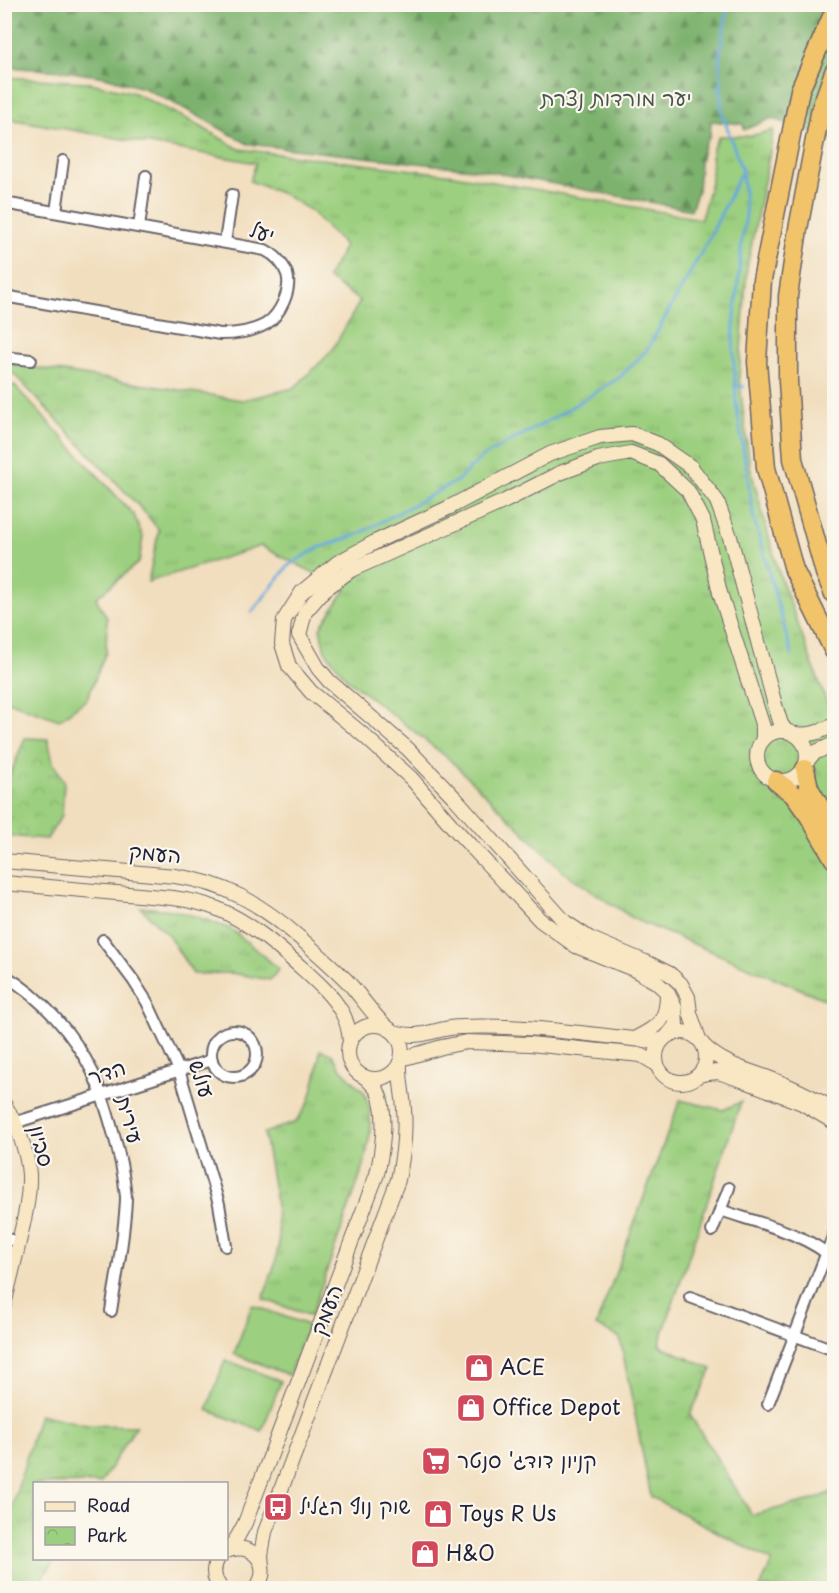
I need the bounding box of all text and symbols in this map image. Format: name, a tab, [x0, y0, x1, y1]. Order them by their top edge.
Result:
park label: יער מורדות נצרת	[540, 81, 691, 113]
street label: יעל	[246, 212, 279, 250]
street label: העמק	[128, 834, 183, 870]
street label: הדר	[83, 1050, 129, 1092]
street label: עולש	[182, 1055, 224, 1102]
street label: עירית	[109, 1091, 153, 1147]
street label: סביון	[22, 1121, 64, 1170]
street label: העמק	[301, 1279, 350, 1340]
place label: ACE	[500, 1350, 545, 1382]
shop icon: ACE	[463, 1352, 495, 1384]
place label: Office Depot	[492, 1390, 621, 1422]
shop icon: Office Depot	[455, 1392, 487, 1424]
place label: קניון דודג' סנטר	[457, 1443, 597, 1475]
supermarket icon: קניון דודג' סנטר	[420, 1445, 452, 1477]
legend	[33, 1482, 228, 1560]
place label: שוק נוף הגליל	[299, 1489, 411, 1521]
text: Road	[87, 1491, 131, 1518]
bus stop icon: שוק נוף הגליל	[262, 1491, 294, 1523]
place label: Toys R Us	[459, 1496, 556, 1528]
shop icon: Toys R Us	[422, 1498, 454, 1530]
text: Park	[87, 1521, 127, 1548]
place label: H&O	[446, 1536, 495, 1568]
shop icon: H&O	[409, 1538, 441, 1570]

